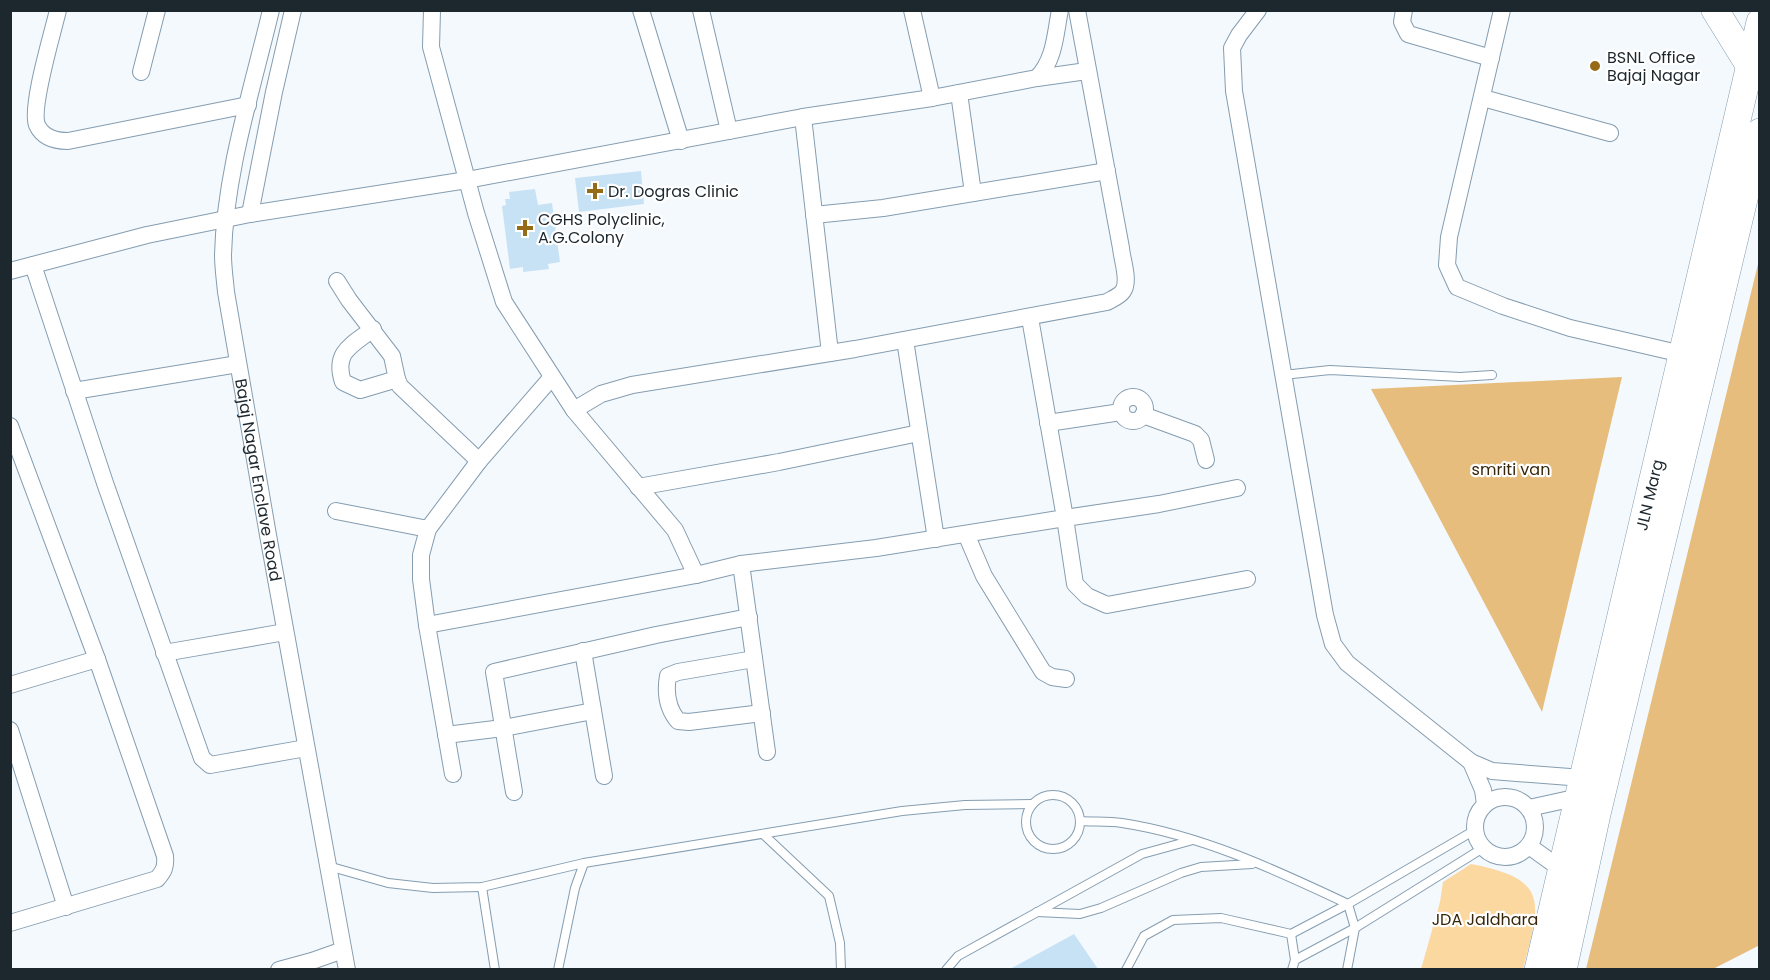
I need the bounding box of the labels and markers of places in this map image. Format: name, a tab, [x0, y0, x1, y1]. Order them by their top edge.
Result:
place label: BSNL Office Bajaj Nagar	[1607, 46, 1700, 87]
marker: BSNL Office Bajaj Nagar	[1588, 59, 1602, 73]
place label: Dr. Dogras Clinic	[608, 180, 739, 203]
marker: Dr. Dogras Clinic	[586, 182, 604, 200]
place label: CGHS Polyclinic, A.G.Colony	[538, 208, 665, 249]
marker: CGHS Polyclinic, A.G.Colony	[516, 219, 534, 237]

